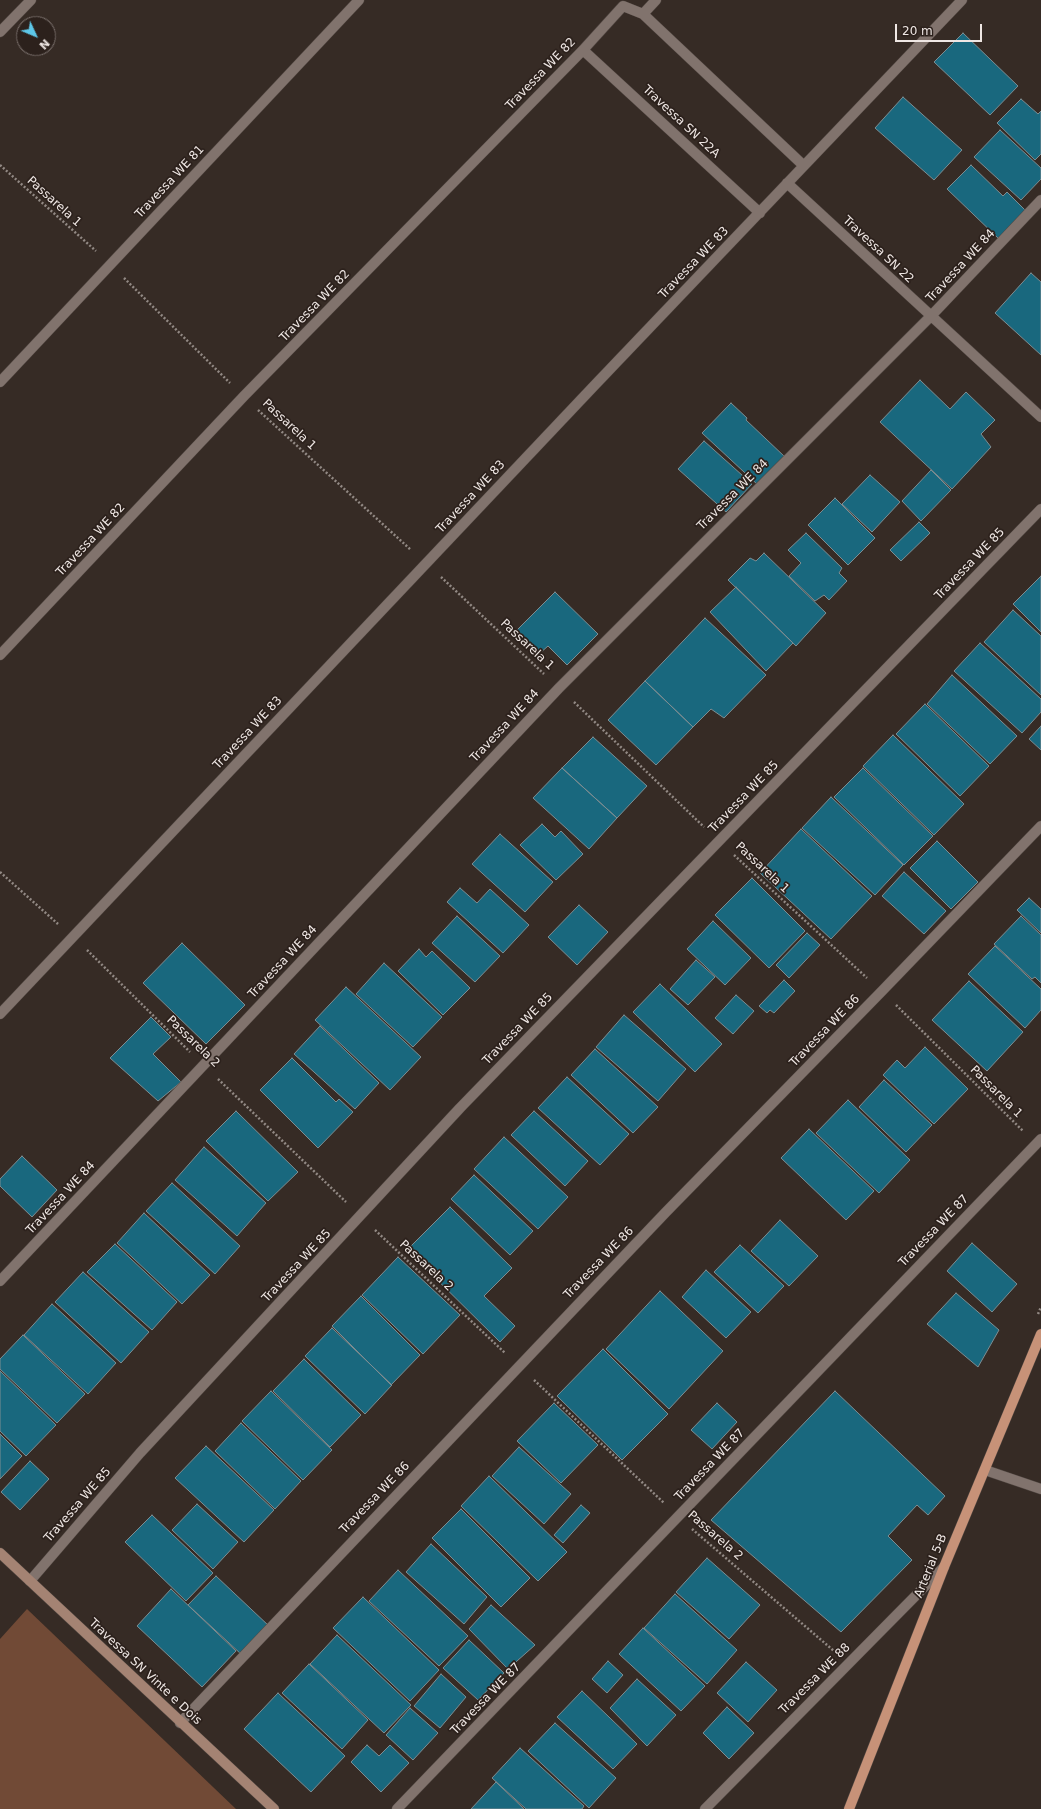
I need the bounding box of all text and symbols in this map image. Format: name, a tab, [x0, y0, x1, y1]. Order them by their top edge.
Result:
north arrow	[16, 16, 56, 56]
scale bar	[897, 16, 984, 42]
text: 20 m	[902, 24, 933, 38]
street label: Travessa WE 82	[503, 35, 579, 113]
text: N	[36, 36, 52, 52]
street label: Travessa SN 22A	[640, 83, 722, 161]
street label: Travessa WE 81	[132, 143, 208, 221]
street label: Passarela 1	[24, 174, 84, 230]
street label: Travessa SN 22	[840, 213, 916, 287]
street label: Travessa WE 83	[656, 224, 732, 302]
street label: Travessa WE 84	[923, 227, 999, 305]
street label: Travessa WE 82	[277, 267, 353, 345]
street label: Passarela 1	[259, 397, 319, 453]
street label: Travessa WE 84	[694, 456, 772, 534]
street label: Travessa WE 83	[433, 458, 509, 536]
street label: Travessa WE 82	[53, 501, 129, 579]
street label: Travessa WE 85	[932, 525, 1008, 603]
street label: Passarela 1	[497, 617, 557, 673]
street label: Travessa WE 84	[467, 687, 543, 765]
street label: Travessa WE 83	[210, 694, 286, 772]
street label: Travessa WE 85	[706, 758, 782, 836]
street label: Passarela 1	[732, 840, 792, 896]
street label: Travessa WE 84	[245, 923, 321, 1001]
street label: Travessa WE 85	[480, 990, 556, 1068]
street label: Travessa WE 86	[787, 992, 863, 1070]
street label: Passarela 2	[164, 1013, 222, 1071]
street label: Passarela 1	[967, 1063, 1025, 1121]
street label: Travessa WE 84	[23, 1159, 99, 1237]
street label: Travessa WE 87	[896, 1192, 972, 1270]
street label: Travessa WE 86	[561, 1224, 637, 1302]
street label: Travessa WE 85	[259, 1227, 335, 1305]
street label: Passarela 2	[396, 1238, 456, 1294]
street label: Travessa WE 87	[672, 1426, 748, 1504]
street label: Travessa WE 86	[337, 1459, 413, 1537]
street label: Travessa WE 85	[42, 1465, 114, 1545]
street label: Passarela 2	[685, 1508, 745, 1564]
street label: Arterial 5-B	[912, 1532, 950, 1600]
street label: Travessa SN Vinte e Dois	[86, 1616, 204, 1728]
street label: Travessa WE 88	[776, 1640, 854, 1718]
street label: Travessa WE 87	[448, 1660, 524, 1738]

